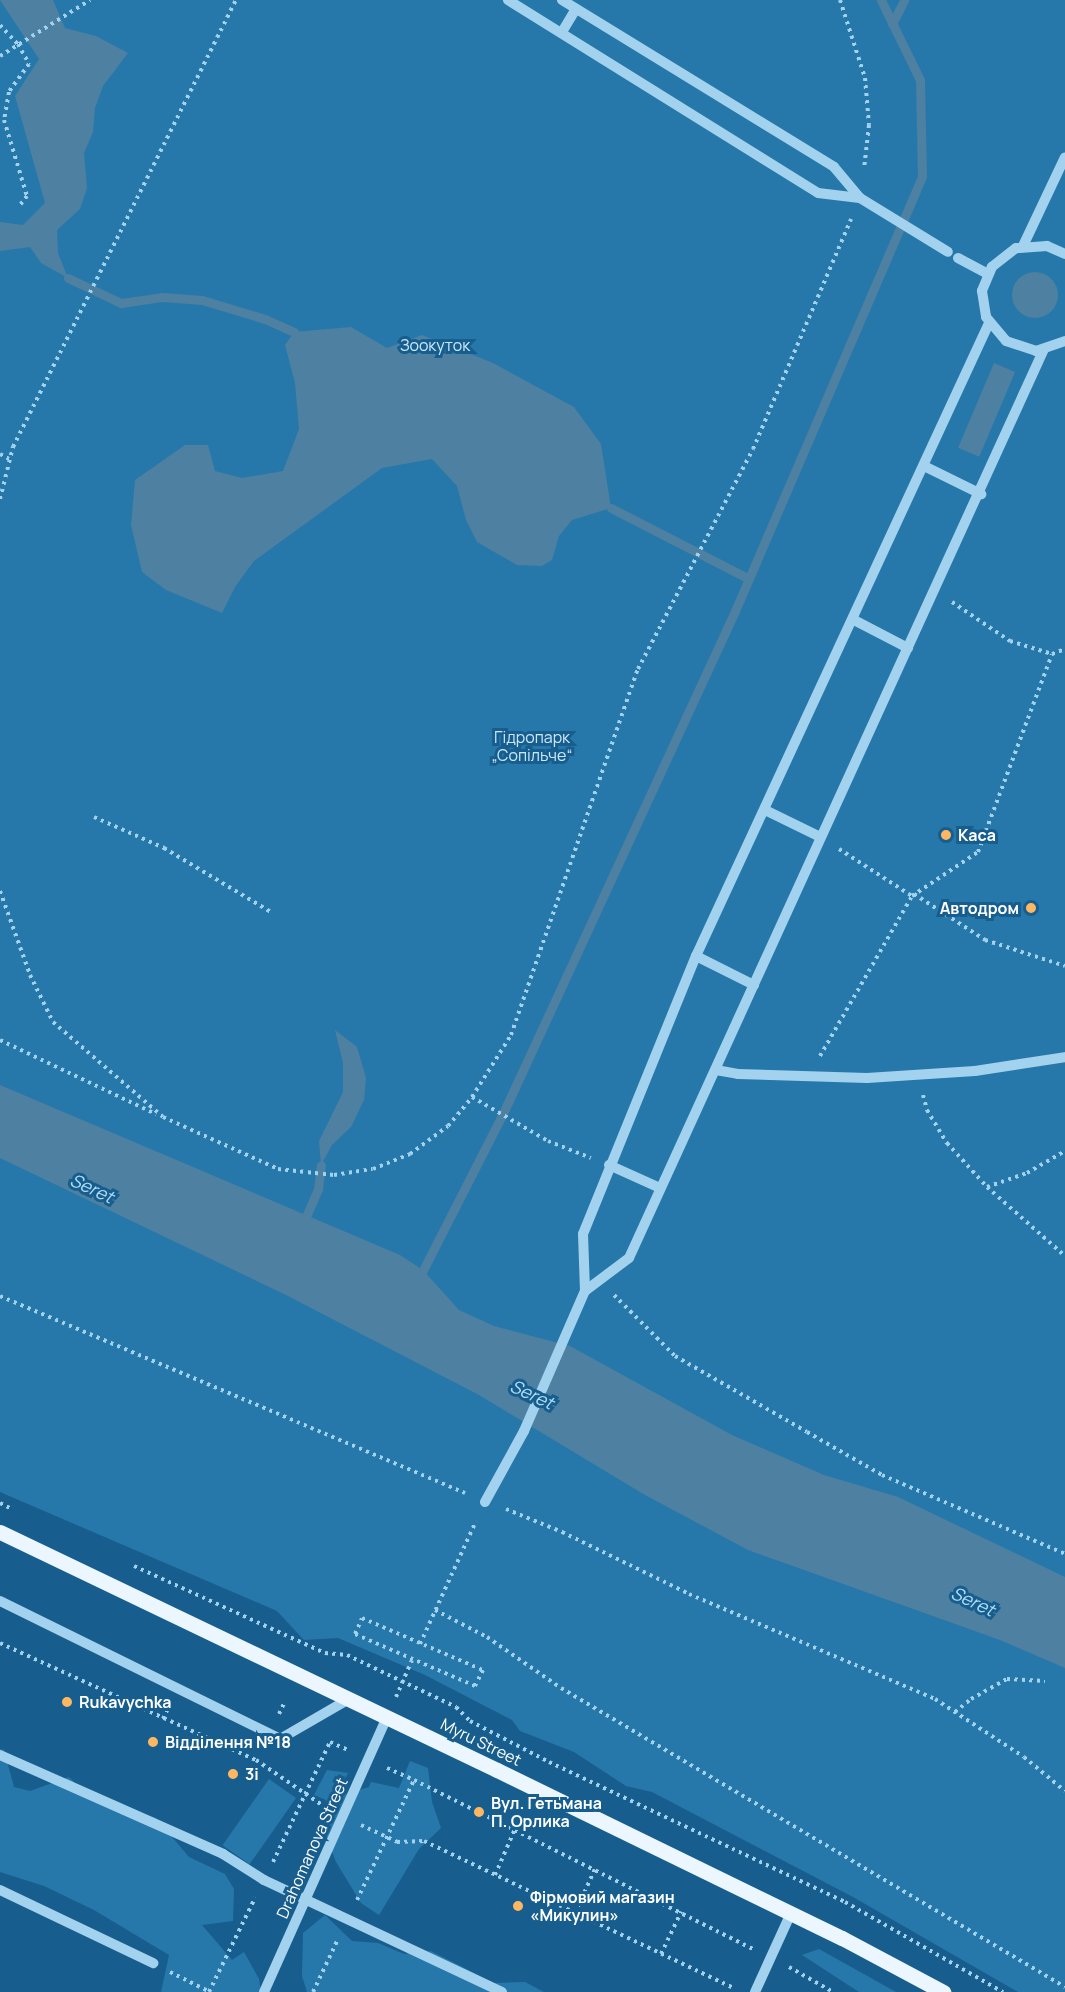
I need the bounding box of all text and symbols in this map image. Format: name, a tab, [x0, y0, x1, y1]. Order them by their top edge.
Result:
park label: Зоокуток	[400, 335, 470, 355]
park label: Гідропарк „Сопільче“	[492, 727, 572, 765]
place label: Каса	[958, 825, 996, 845]
marker: Каса	[939, 828, 953, 842]
place label: Автодром	[940, 898, 1019, 918]
marker: Автодром	[1024, 901, 1038, 915]
water label: Seret	[67, 1169, 117, 1207]
water label: Seret	[507, 1375, 557, 1413]
water label: Seret	[948, 1582, 998, 1620]
place label: Rukavychka	[79, 1692, 172, 1712]
marker: Rukavychka	[60, 1695, 74, 1709]
street label: Myru Street	[438, 1714, 524, 1770]
place label: Відділення №18	[165, 1732, 291, 1752]
marker: Відділення №18	[146, 1735, 160, 1749]
place label: 3і	[245, 1764, 259, 1784]
marker: 3і	[226, 1767, 240, 1781]
street label: Drahomanova Street	[272, 1775, 352, 1921]
place label: Вул. Гетьмана П. Орлика	[491, 1793, 602, 1831]
marker: Вул. Гетьмана П. Орлика	[472, 1805, 486, 1819]
place label: Фірмовий магазин «Микулин»	[530, 1887, 675, 1925]
marker: Фірмовий магазин «Микулин»	[511, 1899, 525, 1913]

